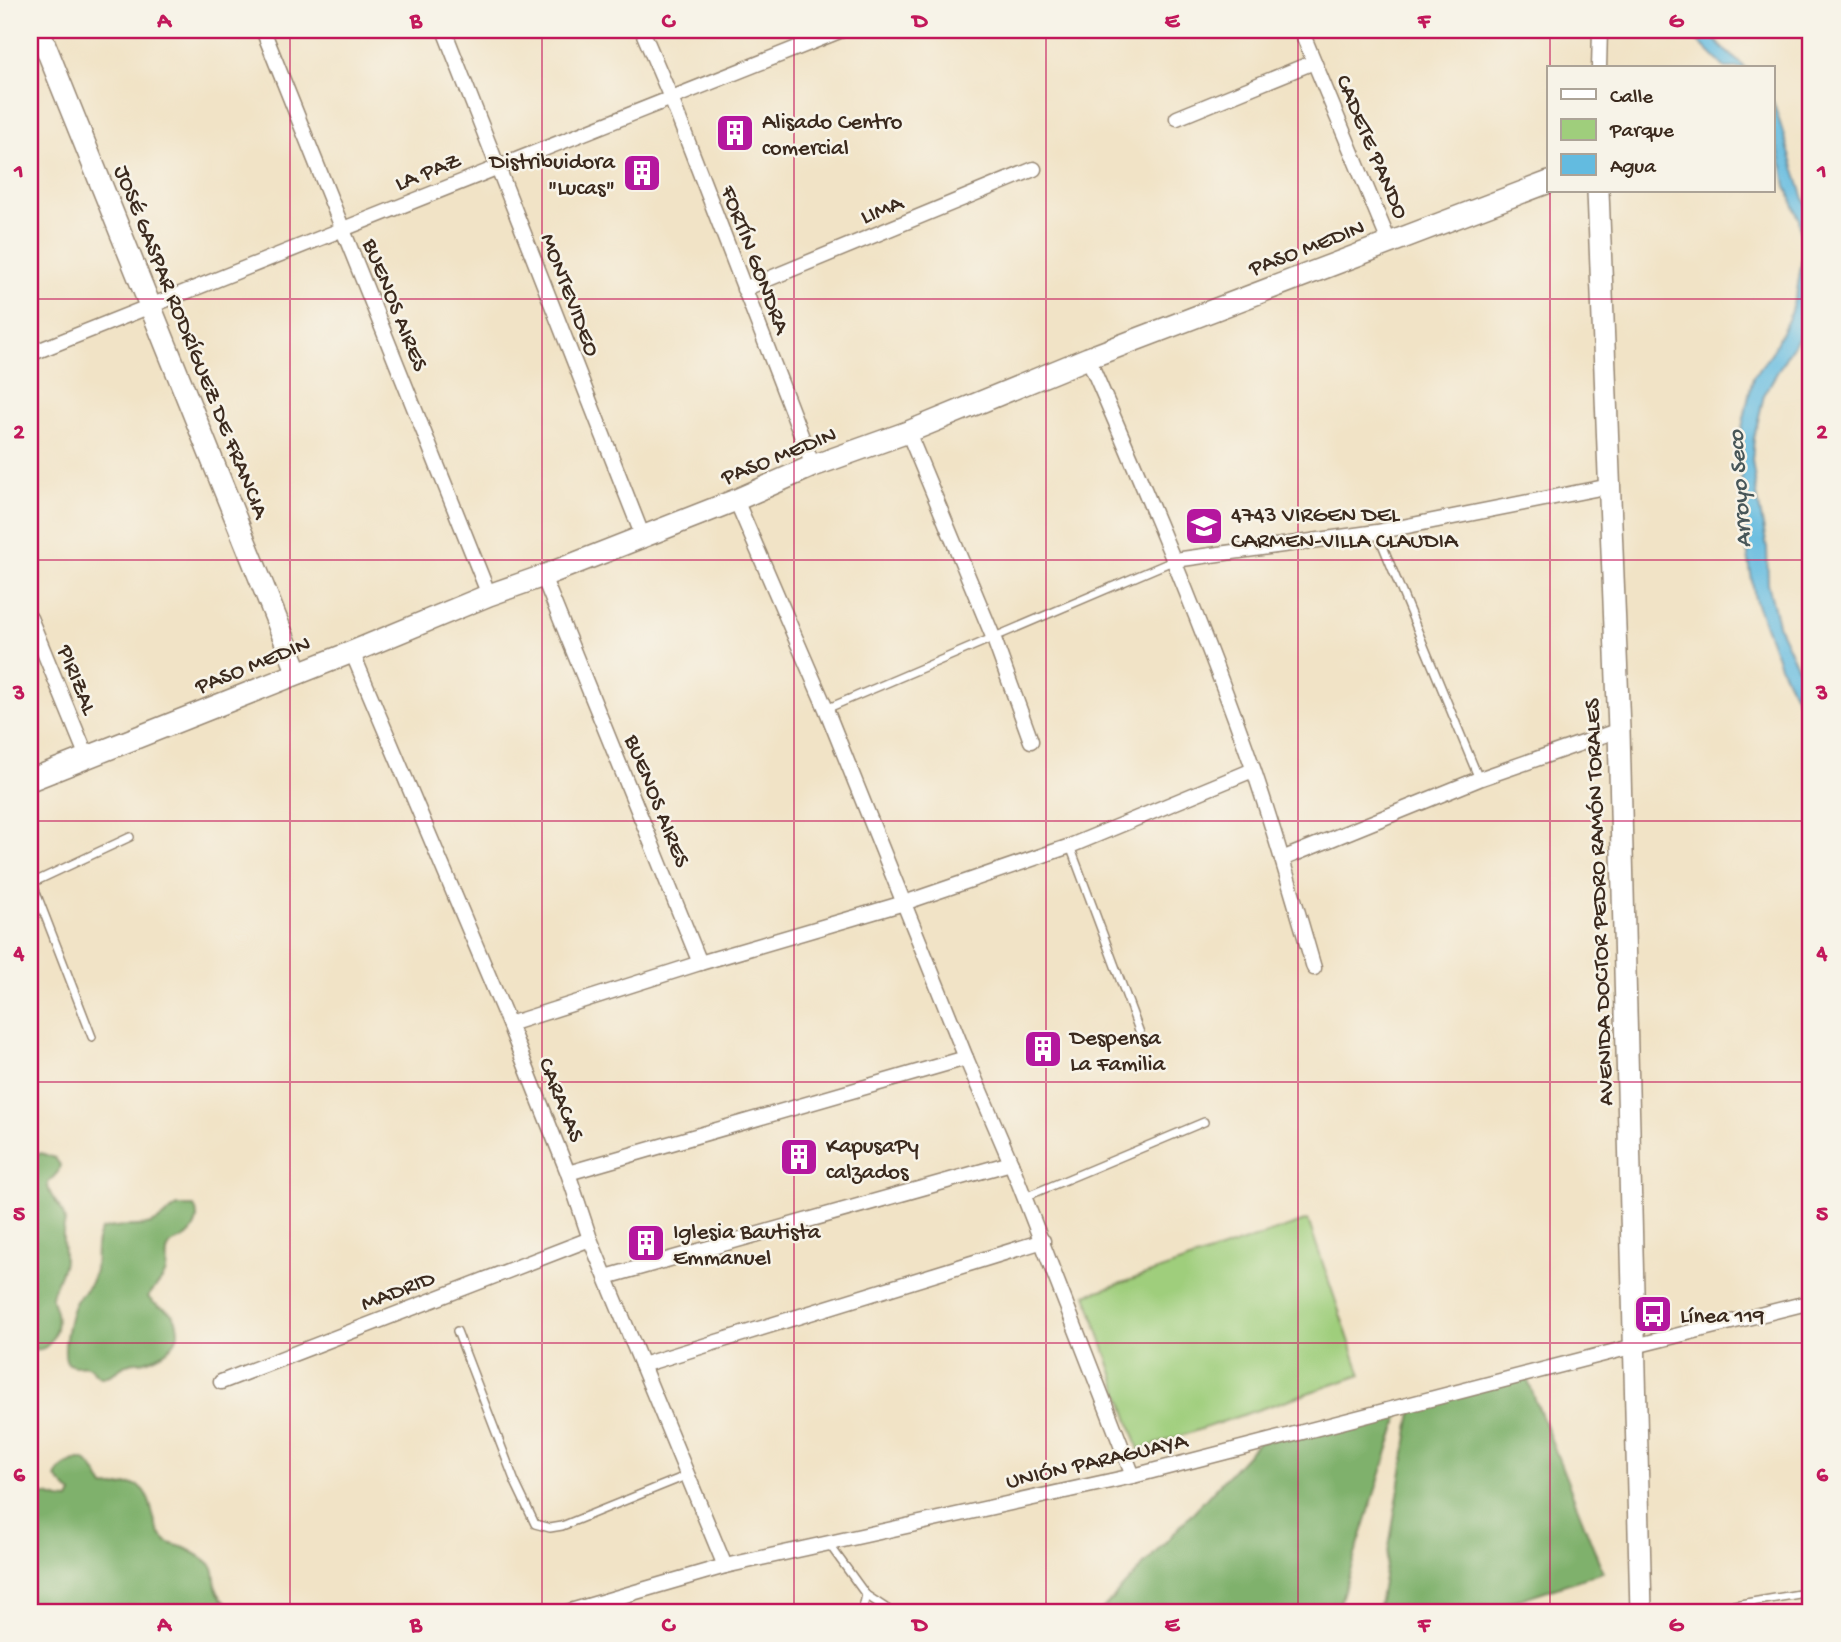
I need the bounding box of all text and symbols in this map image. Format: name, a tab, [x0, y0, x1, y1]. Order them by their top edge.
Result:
text: A	[156, 9, 172, 36]
text: B	[409, 9, 423, 36]
text: C	[662, 9, 677, 36]
text: D	[911, 9, 929, 36]
text: E	[1165, 9, 1181, 36]
text: F	[1417, 9, 1432, 36]
text: G	[1669, 9, 1685, 36]
legend	[1547, 66, 1774, 192]
street label: CADETE PANDO	[1328, 71, 1413, 224]
text: Calle	[1610, 86, 1654, 111]
place label: Alisado Centro comercial	[762, 110, 903, 163]
building icon: Alisado Centro comercial	[714, 112, 756, 154]
text: Parque	[1609, 120, 1675, 145]
street label: LA PAZ	[391, 147, 466, 199]
place label: Distribuidora "Lucas"	[488, 150, 616, 203]
building icon: Distribuidora "Lucas"	[621, 152, 663, 194]
text: Agua	[1610, 156, 1657, 181]
text: 1	[13, 159, 24, 186]
text: 1	[1816, 159, 1827, 186]
street label: JOSÉ GASPAR RODRÍGUEZ DE FRANCIA	[106, 162, 274, 524]
street label: FORTÍN GONDRA	[713, 181, 795, 339]
street label: LIMA	[857, 190, 909, 232]
street label: PASO MEDIN	[1245, 215, 1369, 284]
street label: MONTEVIDEO	[533, 230, 605, 361]
street label: BUENOS AIRES	[355, 234, 433, 376]
text: 2	[13, 420, 25, 447]
text: 2	[1816, 420, 1828, 447]
street label: PASO MEDIN	[717, 422, 841, 493]
water label: Arroyo Seco	[1723, 428, 1760, 548]
place label: 4743 VIRGEN DEL CARMEN-VILLA CLAUDIA	[1231, 503, 1459, 556]
school or university icon: 4743 VIRGEN DEL CARMEN-VILLA CLAUDIA	[1183, 505, 1225, 547]
street label: PASO MEDIN	[191, 631, 315, 702]
street label: PIRIZAL	[49, 641, 102, 721]
text: 3	[12, 681, 25, 708]
text: 3	[1815, 681, 1828, 708]
street label: AVENIDA DOCTOR PEDRO RAMÓN TORALES	[1580, 697, 1621, 1106]
street label: BUENOS AIRES	[617, 730, 695, 872]
text: 4	[13, 941, 25, 968]
text: 4	[1816, 941, 1828, 968]
place label: Despensa La Familia	[1068, 1026, 1167, 1079]
building icon: Despensa La Familia	[1022, 1028, 1064, 1070]
street label: CARACAS	[531, 1054, 589, 1147]
place label: KapusaPy calzados	[826, 1134, 919, 1187]
building icon: KapusaPy calzados	[778, 1136, 820, 1178]
text: 5	[13, 1202, 25, 1229]
text: 5	[1816, 1202, 1828, 1229]
place label: Iglesia Bautista Emmanuel	[673, 1220, 822, 1273]
building icon: Iglesia Bautista Emmanuel	[625, 1222, 667, 1264]
street label: MADRID	[357, 1265, 440, 1319]
bus stop icon: Línea 119	[1632, 1293, 1674, 1335]
place label: Línea 119	[1680, 1304, 1765, 1331]
street label: UNIÓN PARAGUAYA	[1003, 1428, 1192, 1496]
text: 6	[13, 1463, 26, 1490]
text: 6	[1816, 1463, 1829, 1490]
text: A	[156, 1613, 172, 1640]
text: B	[409, 1613, 423, 1640]
text: C	[662, 1613, 677, 1640]
text: D	[911, 1613, 929, 1640]
text: E	[1165, 1613, 1181, 1640]
text: F	[1417, 1613, 1432, 1640]
text: G	[1669, 1613, 1685, 1640]

